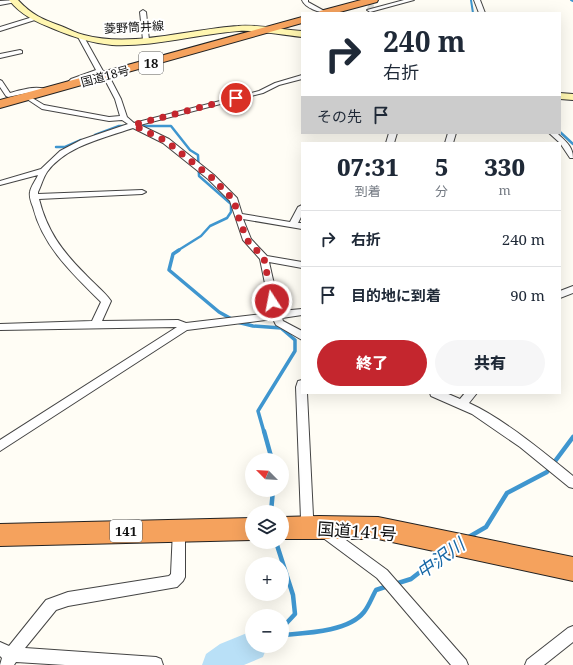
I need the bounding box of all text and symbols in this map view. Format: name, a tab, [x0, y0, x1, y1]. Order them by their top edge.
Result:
street label: 菱野筒井線	[104, 17, 164, 37]
text: 240 m	[383, 22, 465, 60]
icon: right	[317, 28, 369, 80]
road number: 18	[139, 52, 163, 74]
text: 右折	[383, 60, 419, 84]
street label: 国道18号	[79, 61, 131, 91]
pin	[219, 81, 253, 115]
icon: arrive	[225, 87, 247, 109]
icon: arrive	[370, 104, 392, 126]
text: その先	[317, 106, 362, 126]
text: 07:31	[337, 150, 399, 183]
text: 5	[435, 150, 448, 183]
text: 330	[484, 150, 525, 183]
text: m	[499, 181, 511, 199]
text: 到着	[355, 182, 381, 200]
text: 分	[435, 182, 448, 200]
icon: right	[317, 228, 339, 250]
text: 右折	[351, 229, 381, 249]
text: 240 m	[502, 229, 545, 249]
position arrow	[251, 280, 293, 322]
icon: arrive	[317, 284, 339, 306]
text: 目的地に到着	[351, 285, 441, 305]
text: 90 m	[510, 285, 545, 305]
button: 終了	[317, 340, 427, 386]
button: 共有	[435, 340, 545, 386]
north arrow	[245, 453, 289, 497]
map controls	[245, 453, 289, 653]
button: layers	[245, 505, 289, 549]
street label: 国道141号	[317, 517, 397, 545]
road number: 141	[110, 520, 142, 542]
water label: 中沢川	[411, 531, 471, 584]
button: +	[245, 557, 289, 601]
button: −	[245, 609, 289, 653]

